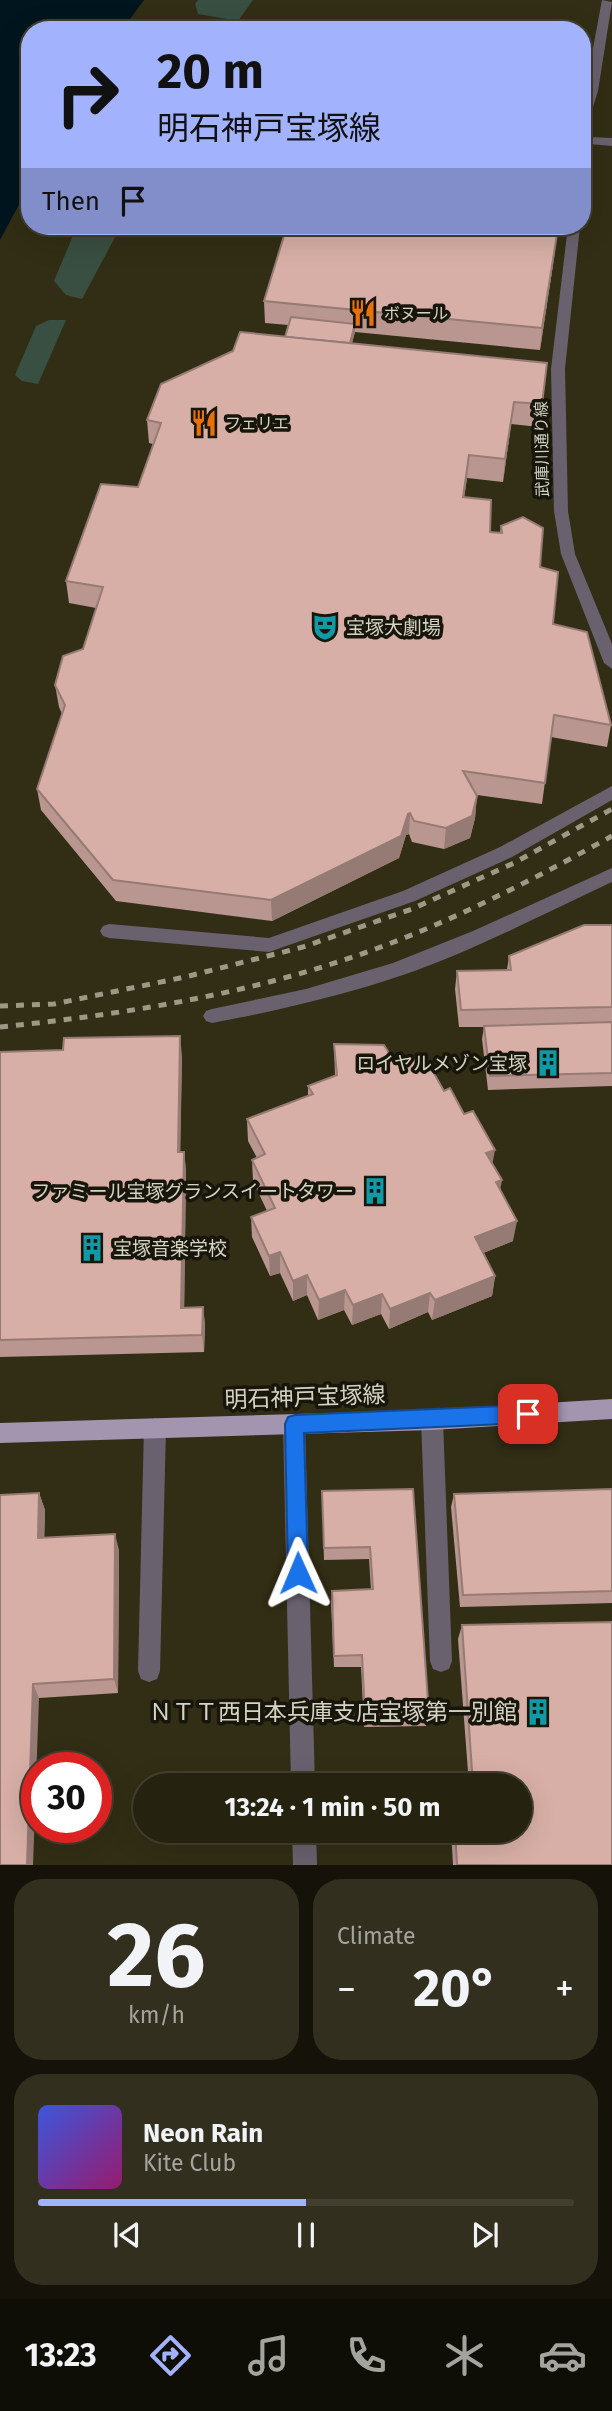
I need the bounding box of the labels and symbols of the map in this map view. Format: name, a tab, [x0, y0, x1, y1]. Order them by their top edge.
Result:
restaurant icon: ボヌール	[348, 298, 378, 328]
place label: ボヌール	[384, 304, 448, 323]
street label: 武庫川通り線	[532, 401, 552, 497]
restaurant icon: フェリエ	[189, 408, 219, 438]
place label: フェリエ	[225, 414, 289, 433]
theatre icon: 宝塚大劇場	[310, 612, 340, 642]
place label: 宝塚大劇場	[346, 616, 441, 639]
building icon: ロイヤルメゾン宝塚	[533, 1048, 563, 1078]
place label: ロイヤルメゾン宝塚	[357, 1052, 527, 1075]
building icon: ファミール宝塚グランスイートタワー	[360, 1176, 390, 1206]
place label: ファミール宝塚グランスイートタワー	[31, 1180, 354, 1203]
building icon: 宝塚音楽学校	[77, 1233, 107, 1263]
place label: 宝塚音楽学校	[113, 1237, 227, 1260]
street label: 明石神戸宝塚線	[224, 1380, 386, 1414]
pin	[498, 1384, 558, 1444]
position arrow	[261, 1536, 335, 1610]
building icon: ＮＴＴ西日本兵庫支店宝塚第一別館	[523, 1697, 553, 1727]
place label: ＮＴＴ西日本兵庫支店宝塚第一別館	[149, 1698, 517, 1726]
speed limit sign: 30	[21, 1752, 112, 1843]

